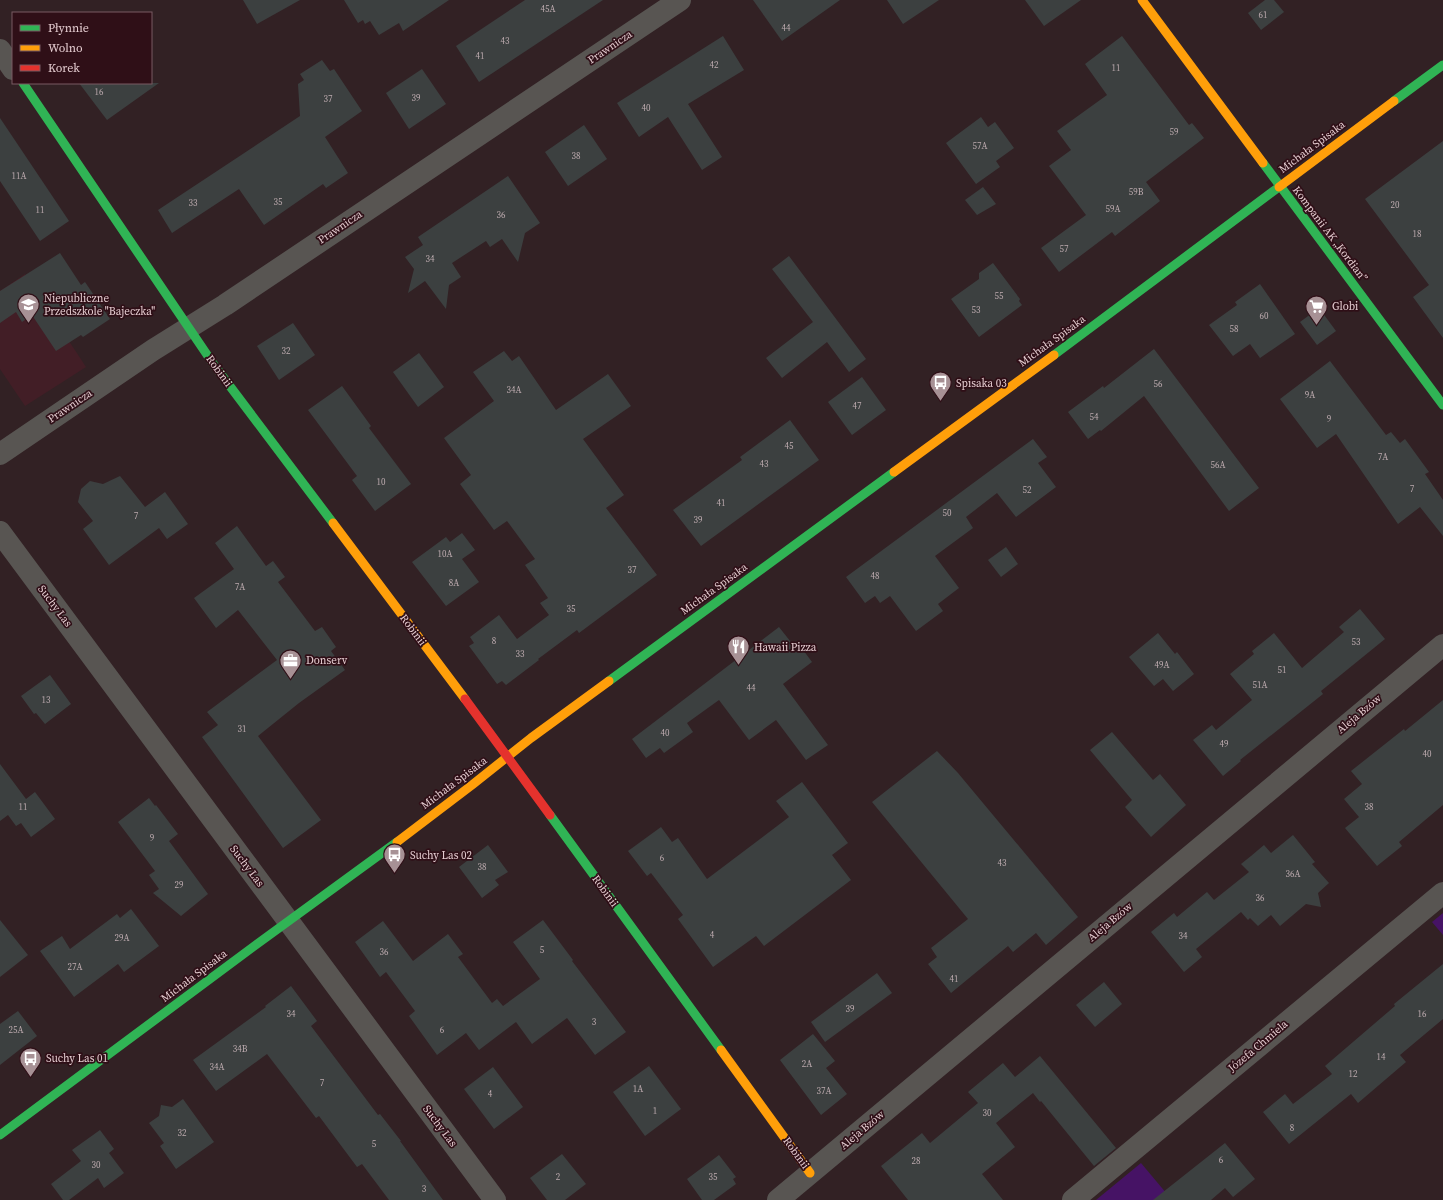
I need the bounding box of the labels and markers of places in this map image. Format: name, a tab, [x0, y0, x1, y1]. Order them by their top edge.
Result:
school or university icon: Niepubliczne Przedszkole "Bajeczka"	[16, 291, 42, 324]
place label: Niepubliczne Przedszkole "Bajeczka"	[44, 291, 155, 319]
supermarket icon: Globi	[1304, 293, 1330, 326]
place label: Globi	[1332, 299, 1358, 314]
bus stop icon: Spisaka 03	[927, 370, 953, 403]
place label: Spisaka 03	[956, 376, 1007, 391]
restaurant icon: Hawaii Pizza	[725, 634, 751, 667]
place label: Hawaii Pizza	[754, 640, 817, 655]
office icon: Donserv	[278, 647, 304, 680]
place label: Donserv	[306, 653, 348, 668]
bus stop icon: Suchy Las 02	[381, 842, 407, 875]
place label: Suchy Las 02	[410, 848, 473, 863]
bus stop icon: Suchy Las 01	[17, 1045, 43, 1078]
place label: Suchy Las 01	[46, 1051, 108, 1066]

